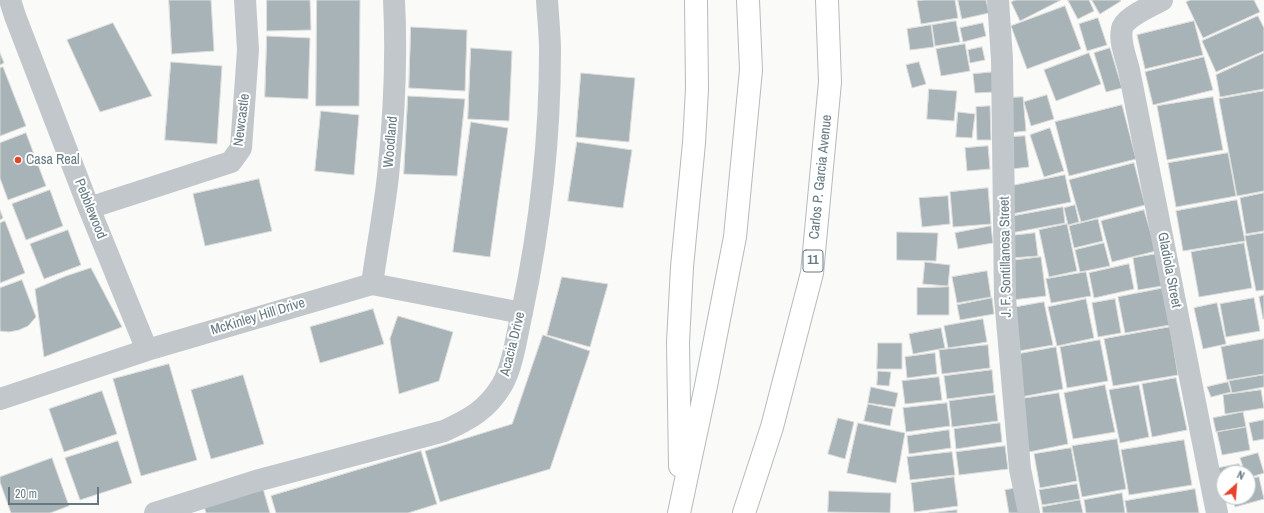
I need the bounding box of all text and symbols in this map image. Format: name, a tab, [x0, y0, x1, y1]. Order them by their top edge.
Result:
street label: Newcastle	[230, 93, 254, 147]
street label: Carlos P. Garcia Avenue	[806, 114, 836, 240]
street label: Woodland	[380, 116, 402, 168]
place label: Casa Real	[26, 152, 80, 168]
marker: Casa Real	[13, 155, 23, 165]
street label: Pebblewood	[70, 177, 110, 241]
street label: J. F. Sontillanosa Street	[997, 196, 1015, 318]
street label: Gladiola Street	[1153, 231, 1185, 309]
road number: 11	[803, 250, 823, 272]
street label: McKinley Hill Drive	[209, 295, 307, 339]
street label: Acacia Drive	[497, 310, 529, 378]
north arrow	[1216, 465, 1256, 505]
text: N	[1235, 467, 1247, 483]
scale bar	[10, 479, 101, 505]
text: 20 m	[15, 486, 37, 502]

